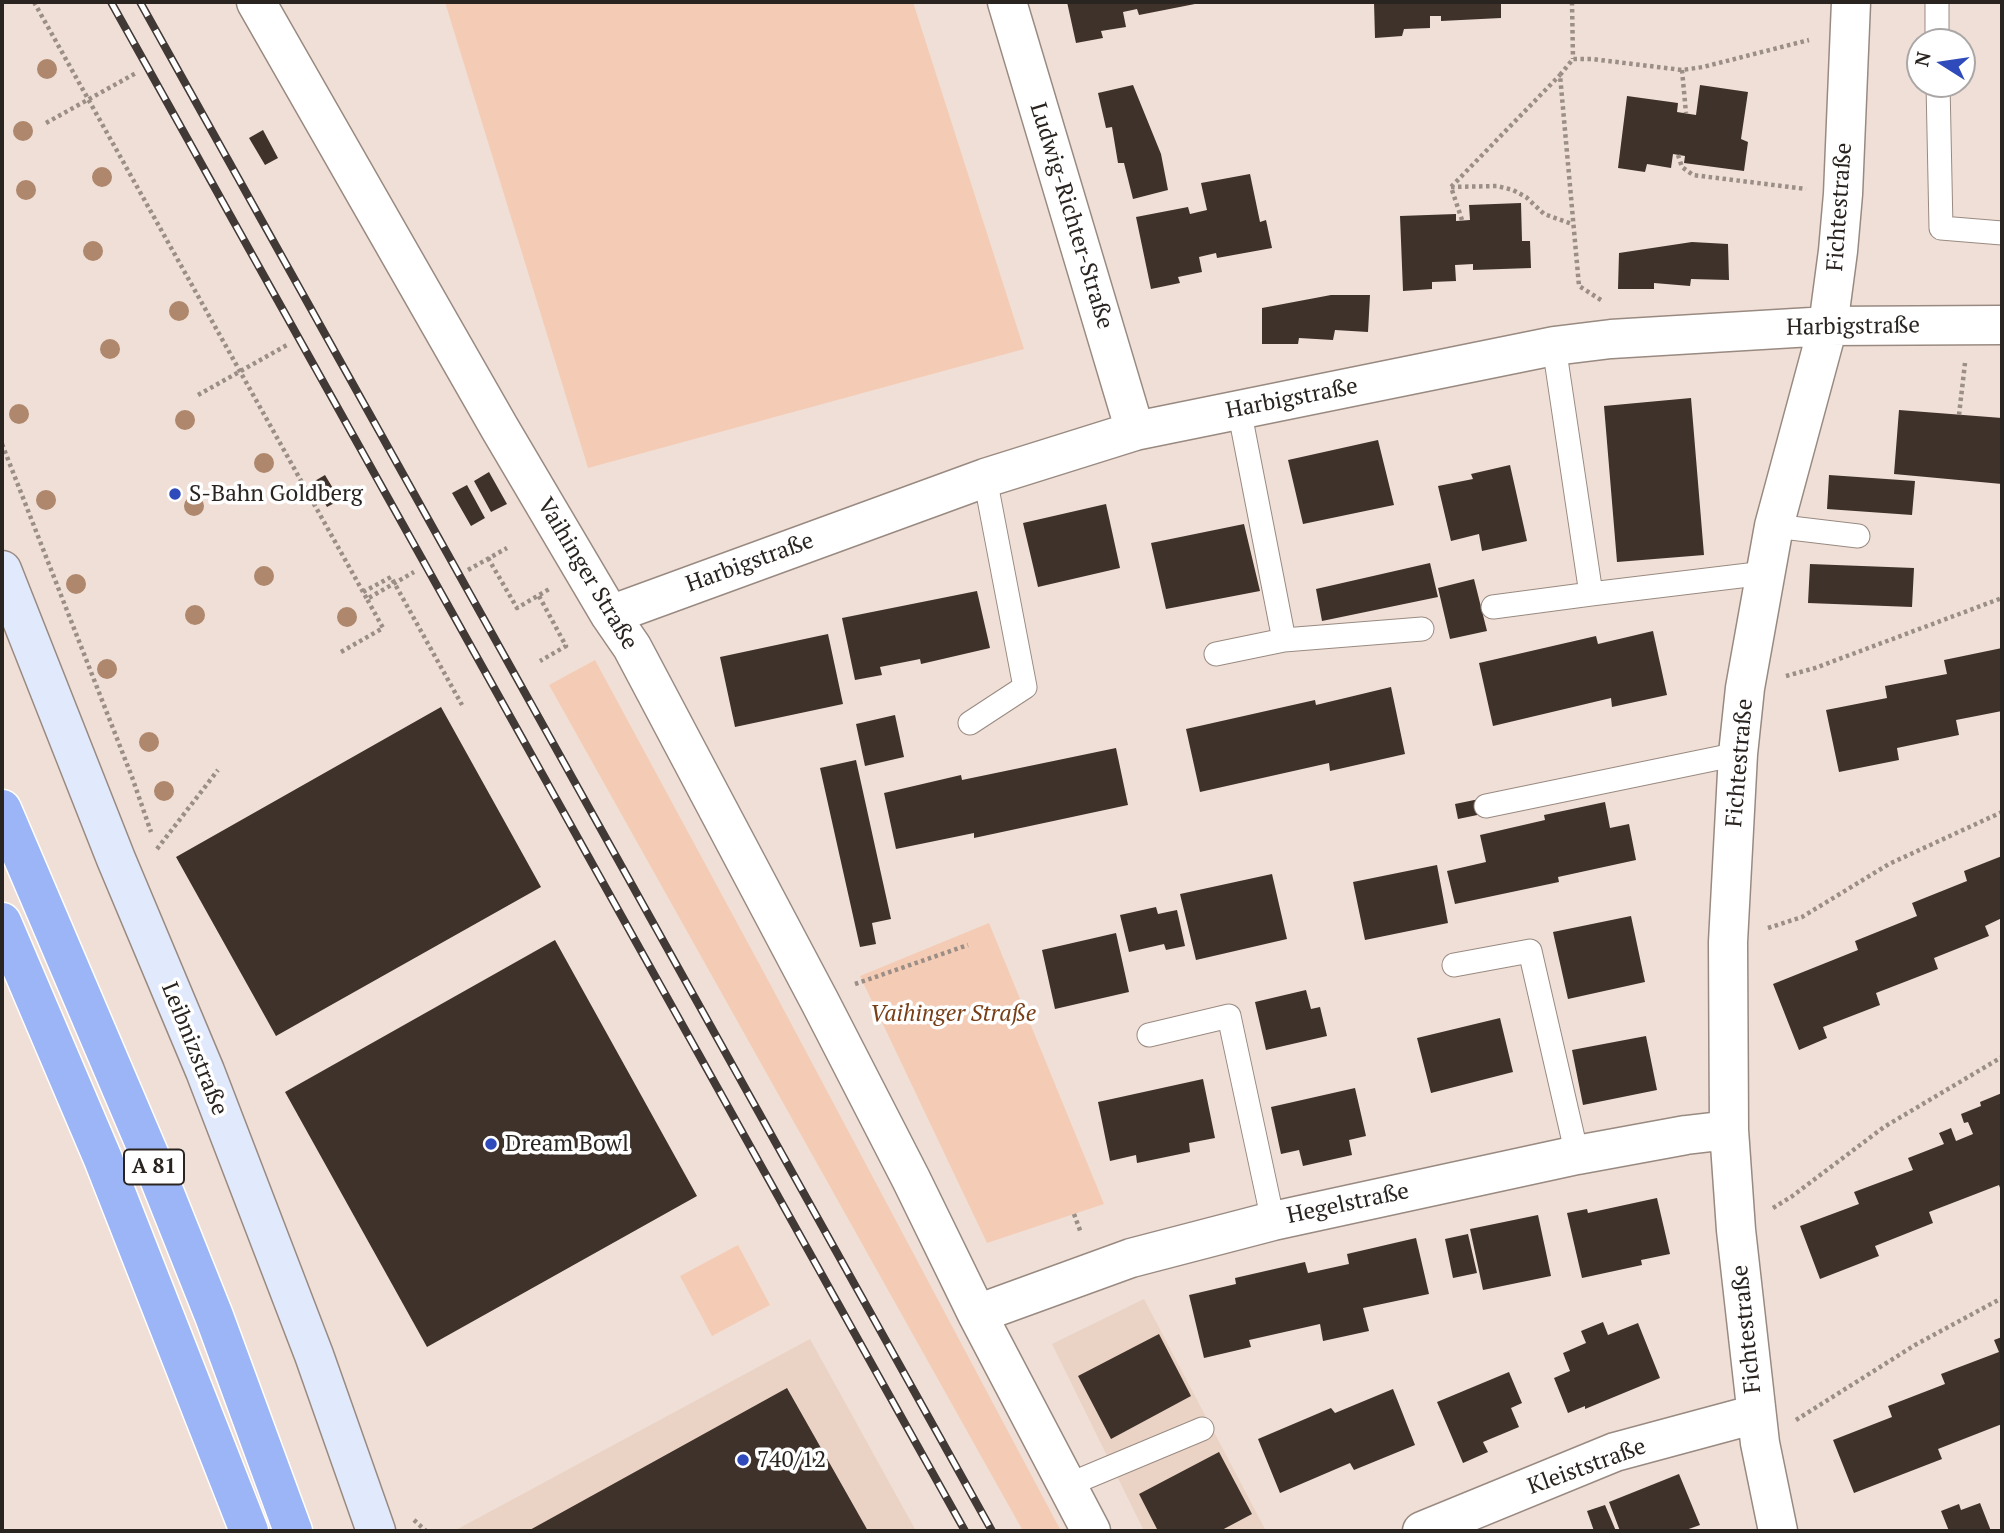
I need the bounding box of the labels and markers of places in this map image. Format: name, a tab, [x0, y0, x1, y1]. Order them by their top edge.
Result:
place label: S-Bahn Goldberg	[189, 480, 363, 508]
marker: S-Bahn Goldberg	[167, 486, 183, 502]
place label: Dream Bowl	[505, 1130, 629, 1158]
marker: Dream Bowl	[483, 1136, 499, 1152]
place label: 740/12	[757, 1446, 826, 1474]
marker: 740/12	[735, 1452, 751, 1468]

